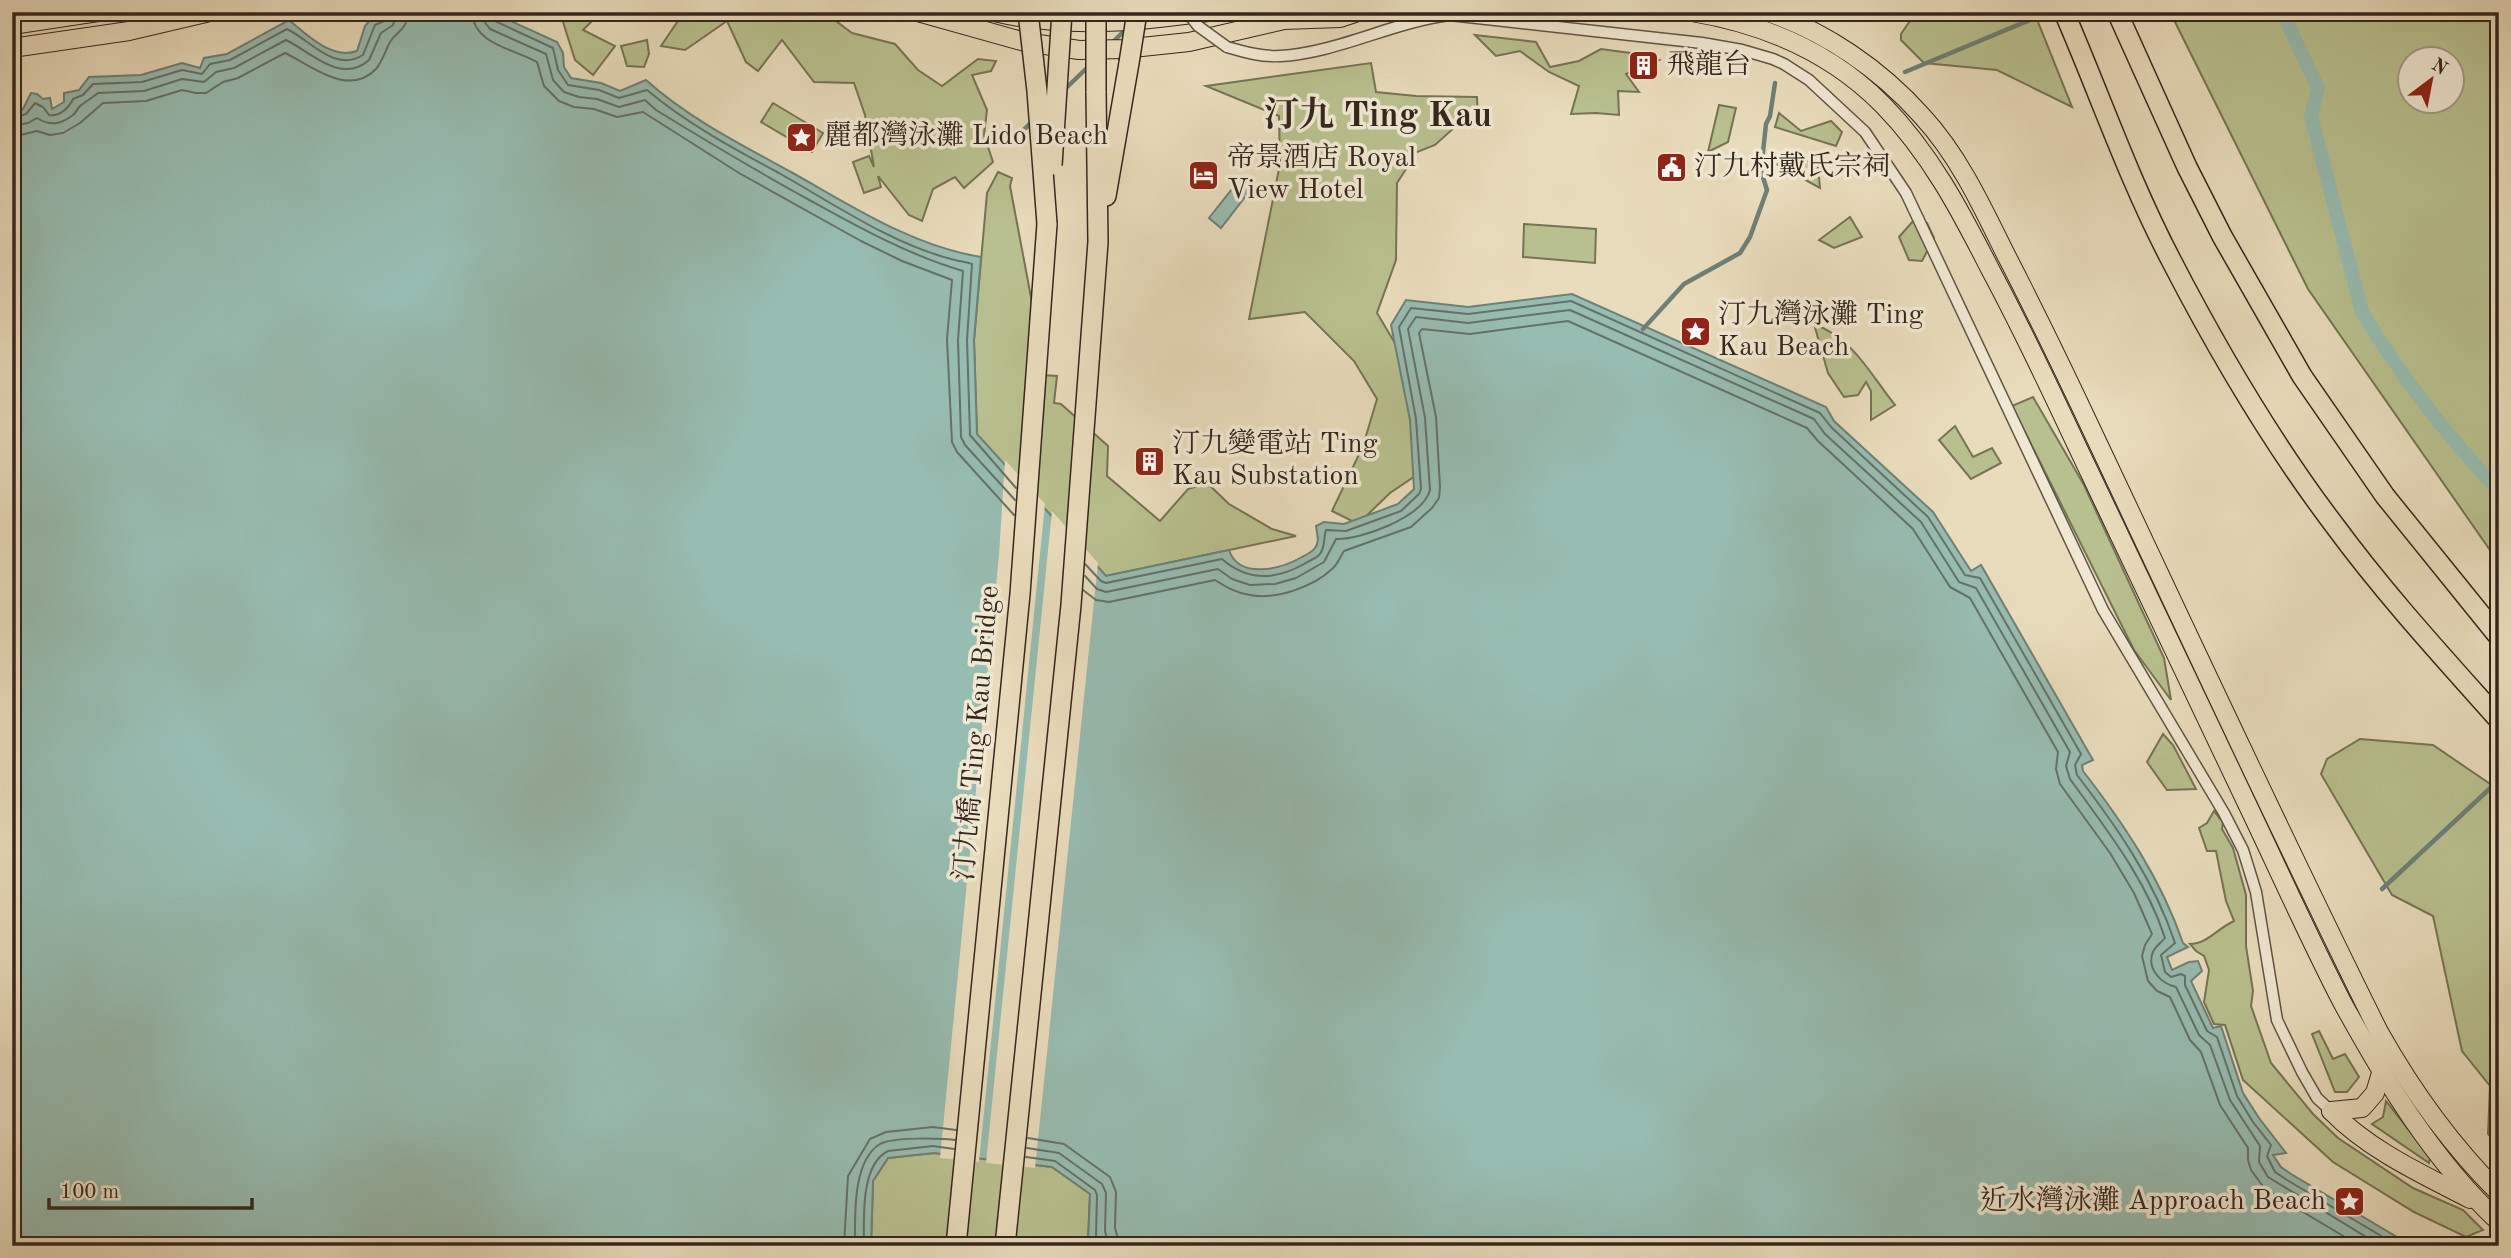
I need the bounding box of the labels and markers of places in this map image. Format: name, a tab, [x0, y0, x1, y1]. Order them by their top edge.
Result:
building icon: 飛龍台	[1627, 49, 1661, 83]
place label: 飛龍台	[1667, 49, 1751, 80]
place icon: 麗都灣泳灘 Lido Beach	[784, 120, 818, 154]
place label: 麗都灣泳灘 Lido Beach	[824, 120, 1108, 151]
place label: 帝景酒店 Royal View Hotel	[1227, 142, 1416, 205]
public building icon: 汀九村戴氏宗祠	[1654, 151, 1688, 185]
place label: 汀九村戴氏宗祠	[1694, 151, 1890, 182]
hotel icon: 帝景酒店 Royal View Hotel	[1187, 158, 1221, 192]
place label: 汀九灣泳灘 Ting Kau Beach	[1718, 299, 1924, 362]
place icon: 汀九灣泳灘 Ting Kau Beach	[1678, 315, 1712, 349]
place label: 汀九變電站 Ting Kau Substation	[1172, 428, 1378, 491]
building icon: 汀九變電站 Ting Kau Substation	[1132, 444, 1166, 478]
place label: 近水灣泳灘 Approach Beach	[1980, 1185, 2326, 1216]
place icon: 近水灣泳灘 Approach Beach	[2332, 1185, 2366, 1219]

